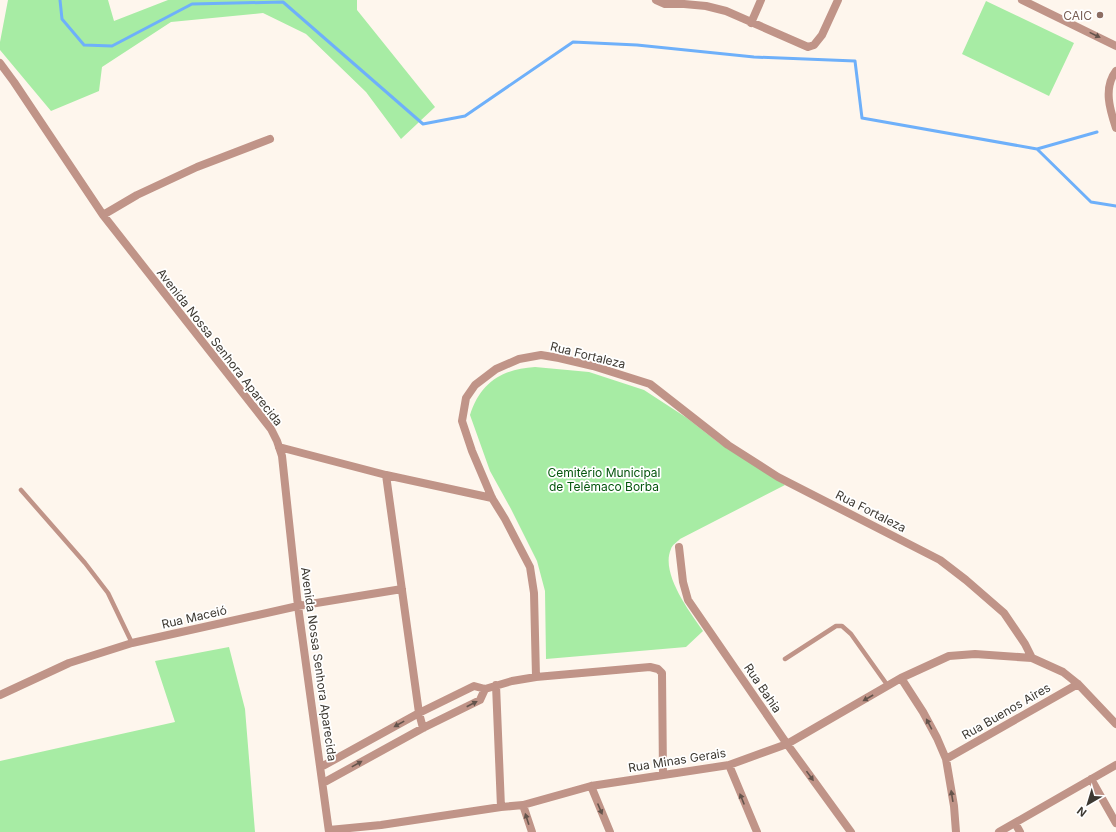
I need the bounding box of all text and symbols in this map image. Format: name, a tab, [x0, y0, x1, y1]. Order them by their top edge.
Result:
place label: CAIC	[1063, 8, 1092, 23]
marker: CAIC	[1095, 10, 1105, 20]
one-way arrow	[1089, 32, 1100, 38]
street label: Avenida Nossa Senhora Aparecida	[154, 265, 286, 429]
street label: Rua Fortaleza	[549, 338, 627, 372]
park label: Cemitério Municipal de Telêmaco Borba	[548, 465, 660, 494]
street label: Rua Fortaleza	[833, 487, 909, 535]
street label: Avenida Nossa Senhora Aparecida	[298, 566, 340, 762]
street label: Rua Maceió	[160, 602, 228, 632]
street label: Rua Bahia	[741, 660, 785, 716]
street label: Rua Buenos Aires	[959, 680, 1053, 742]
one-way arrow	[862, 694, 874, 701]
one-way arrow	[466, 700, 478, 707]
one-way arrow	[926, 718, 933, 730]
one-way arrow	[394, 721, 405, 728]
street label: Rua Minas Gerais	[627, 745, 727, 775]
one-way arrow	[351, 761, 363, 767]
one-way arrow	[806, 771, 814, 781]
north arrow	[1068, 784, 1108, 824]
one-way arrow	[949, 789, 955, 802]
one-way arrow	[739, 792, 745, 804]
one-way arrow	[597, 803, 604, 815]
text: N	[1074, 804, 1089, 820]
one-way arrow	[524, 812, 530, 824]

